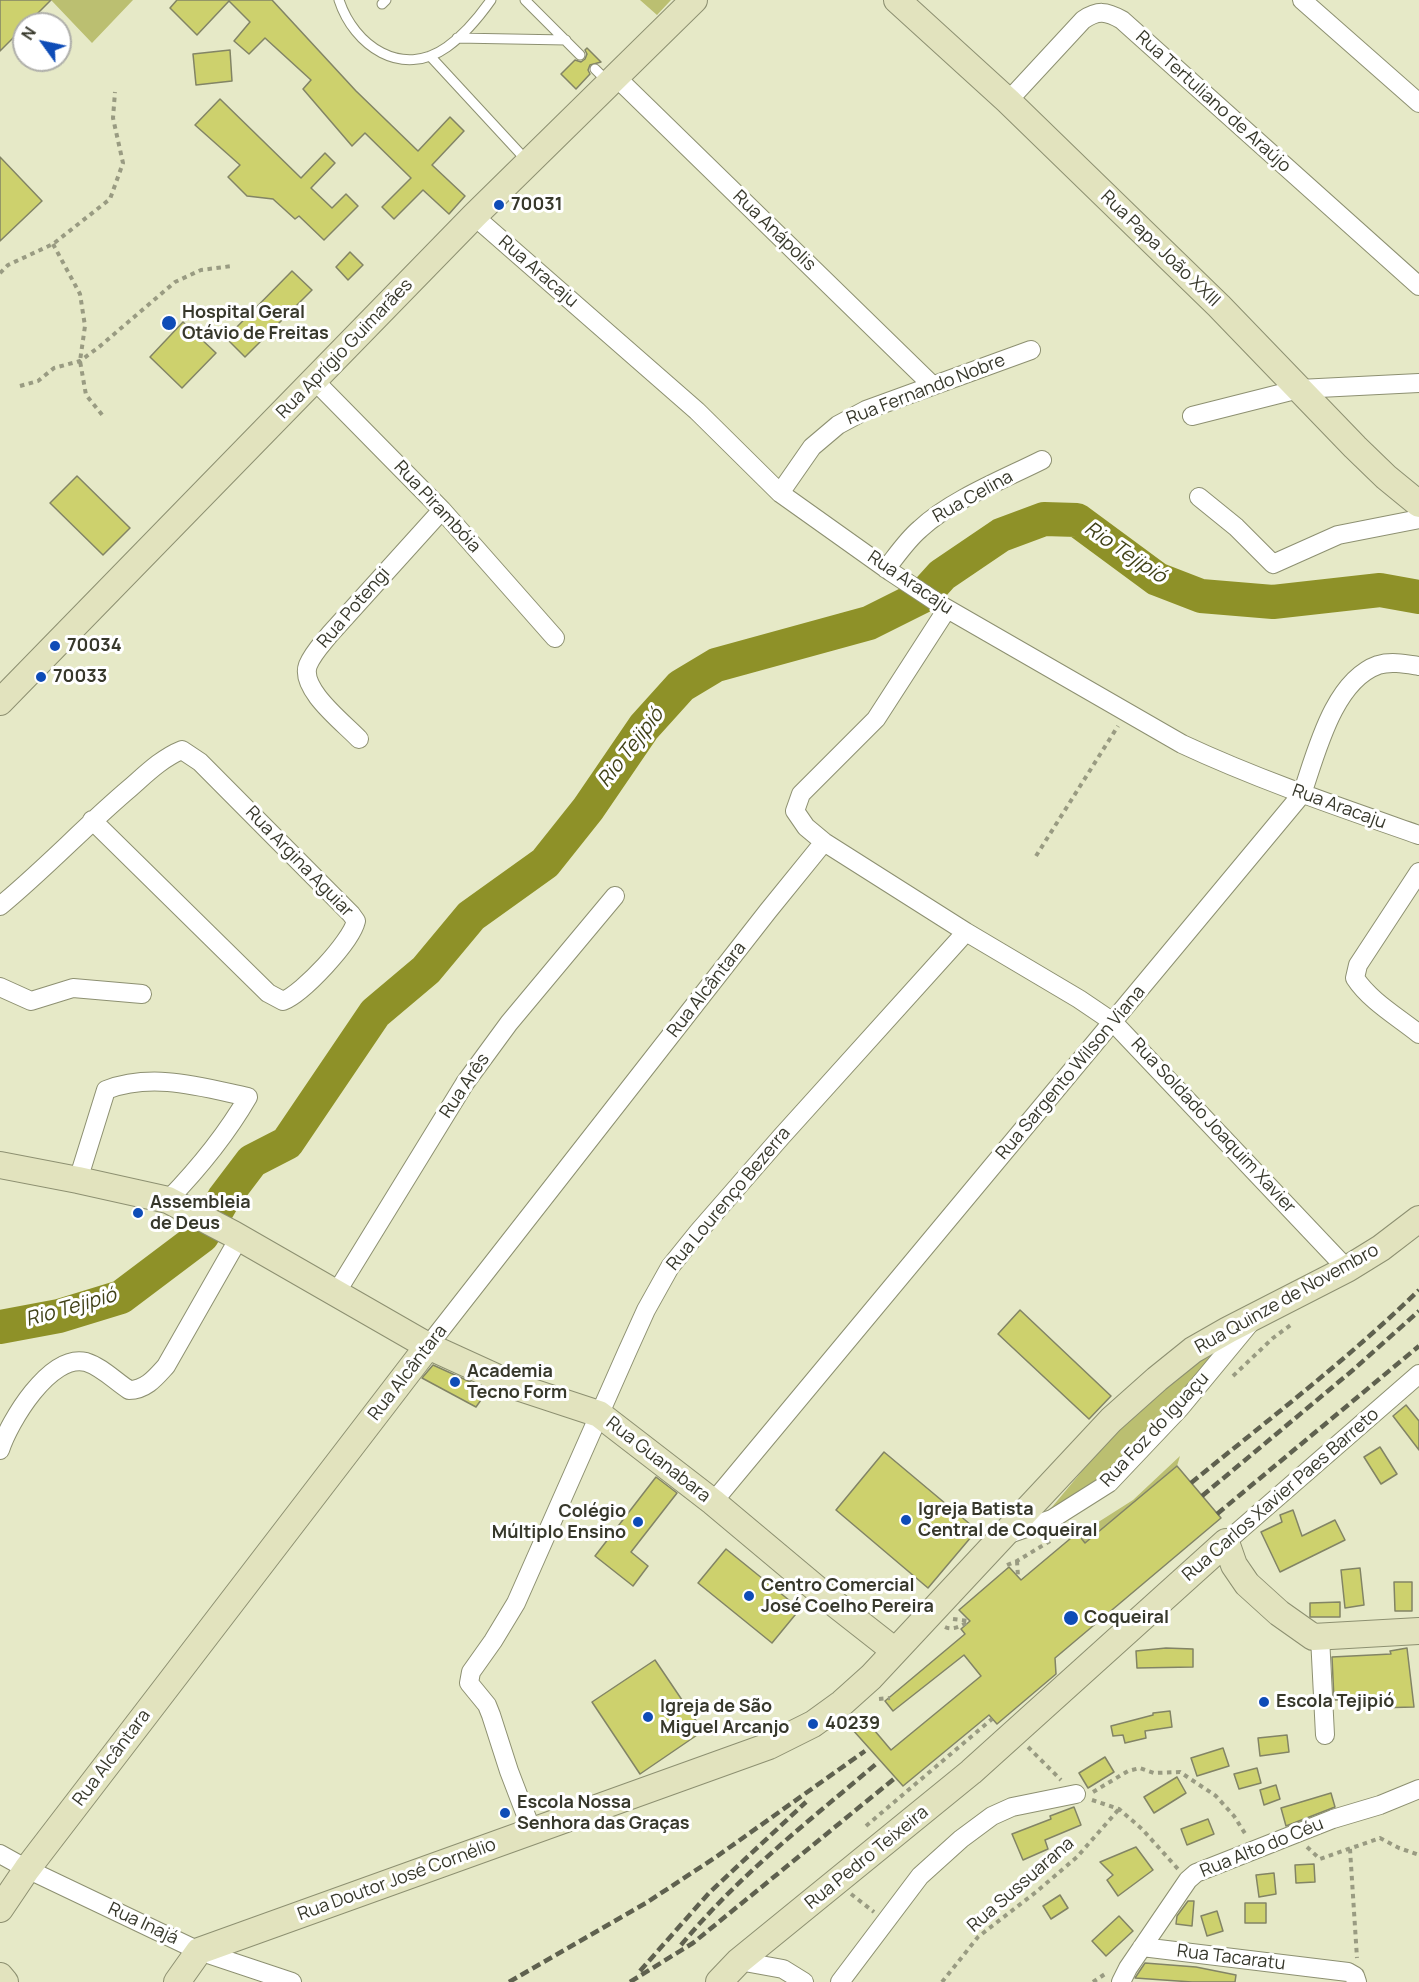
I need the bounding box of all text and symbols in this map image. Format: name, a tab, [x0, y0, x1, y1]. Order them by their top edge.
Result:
north arrow	[12, 12, 72, 72]
text: N	[16, 22, 41, 44]
street label: Rua Tertuliano de Araújo	[1131, 27, 1295, 177]
street label: Rua Anápolis	[728, 186, 820, 276]
street label: Rua Papa João XXIII	[1096, 186, 1224, 312]
place label: 70031	[511, 194, 563, 216]
marker: 70031	[492, 198, 506, 212]
street label: Rua Aracaju	[494, 232, 582, 312]
street label: Rua Aprígio Guimarães	[272, 274, 418, 424]
place label: Hospital Geral Otávio de Freitas	[182, 302, 329, 344]
marker: Hospital Geral Otávio de Freitas	[160, 314, 178, 332]
street label: Rua Fernando Nobre	[844, 350, 1008, 430]
street label: Rua Pirambóia	[389, 457, 485, 557]
street label: Rua Celina	[929, 466, 1017, 528]
water label: Rio Tejipió	[1080, 517, 1170, 589]
street label: Rua Aracaju	[863, 547, 957, 619]
street label: Rua Potengi	[313, 563, 395, 653]
place label: 70034	[67, 635, 122, 657]
marker: 70034	[48, 639, 62, 653]
place label: 70033	[53, 666, 107, 688]
marker: 70033	[34, 670, 48, 684]
water label: Rio Tejipió	[593, 704, 669, 792]
street label: Rua Aracaju	[1289, 780, 1389, 834]
street label: Rua Argina Aguiar	[241, 802, 357, 922]
street label: Rua Alcântara	[663, 938, 751, 1042]
street label: Rua Sargento Wilson Viana	[992, 982, 1150, 1164]
street label: Rua Soldado Joaquim Xavier	[1126, 1034, 1300, 1218]
street label: Rua Arês	[435, 1049, 495, 1123]
street label: Rua Lourenço Bezerra	[663, 1123, 795, 1275]
place label: Assembleia de Deus	[150, 1192, 251, 1234]
marker: Assembleia de Deus	[131, 1206, 145, 1220]
street label: Rua Quinze de Novembro	[1191, 1240, 1383, 1358]
water label: Rio Tejipió	[23, 1284, 119, 1332]
street label: Rua Alcântara	[364, 1321, 452, 1425]
place label: Academia Tecno Form	[467, 1361, 567, 1404]
street label: Rua Foz do Iguaçu	[1096, 1368, 1214, 1492]
marker: Academia Tecno Form	[448, 1375, 462, 1389]
street label: Rua Carlos Xavier Paes Barreto	[1178, 1404, 1384, 1586]
street label: Rua Guanabara	[602, 1413, 714, 1507]
place label: Igreja Batista Central de Coqueiral	[918, 1499, 1097, 1541]
place label: Colégio Múltiplo Ensino	[492, 1501, 626, 1544]
marker: Igreja Batista Central de Coqueiral	[899, 1513, 913, 1527]
marker: Colégio Múltiplo Ensino	[631, 1515, 645, 1529]
place label: Centro Comercial José Coelho Pereira	[761, 1575, 934, 1618]
marker: Centro Comercial José Coelho Pereira	[742, 1589, 756, 1603]
place label: Coqueiral	[1084, 1607, 1169, 1629]
marker: Coqueiral	[1062, 1609, 1080, 1627]
place label: Escola Tejipió	[1276, 1691, 1394, 1713]
marker: Escola Tejipió	[1257, 1695, 1271, 1709]
place label: Igreja de São Miguel Arcanjo	[660, 1696, 789, 1738]
street label: Rua Alcântara	[69, 1706, 155, 1810]
marker: Igreja de São Miguel Arcanjo	[641, 1710, 655, 1724]
place label: 40239	[825, 1713, 880, 1735]
marker: 40239	[806, 1717, 820, 1731]
place label: Escola Nossa Senhora das Graças	[517, 1792, 690, 1834]
street label: Rua Pedro Teixeira	[801, 1802, 933, 1914]
marker: Escola Nossa Senhora das Graças	[498, 1806, 512, 1820]
street label: Rua Alto do Céu	[1197, 1813, 1327, 1883]
street label: Rua Sussuarana	[963, 1833, 1079, 1937]
street label: Rua Doutor José Cornélio	[295, 1834, 499, 1926]
street label: Rua Inajá	[104, 1898, 182, 1950]
street label: Rua Tacaratu	[1176, 1941, 1286, 1975]

